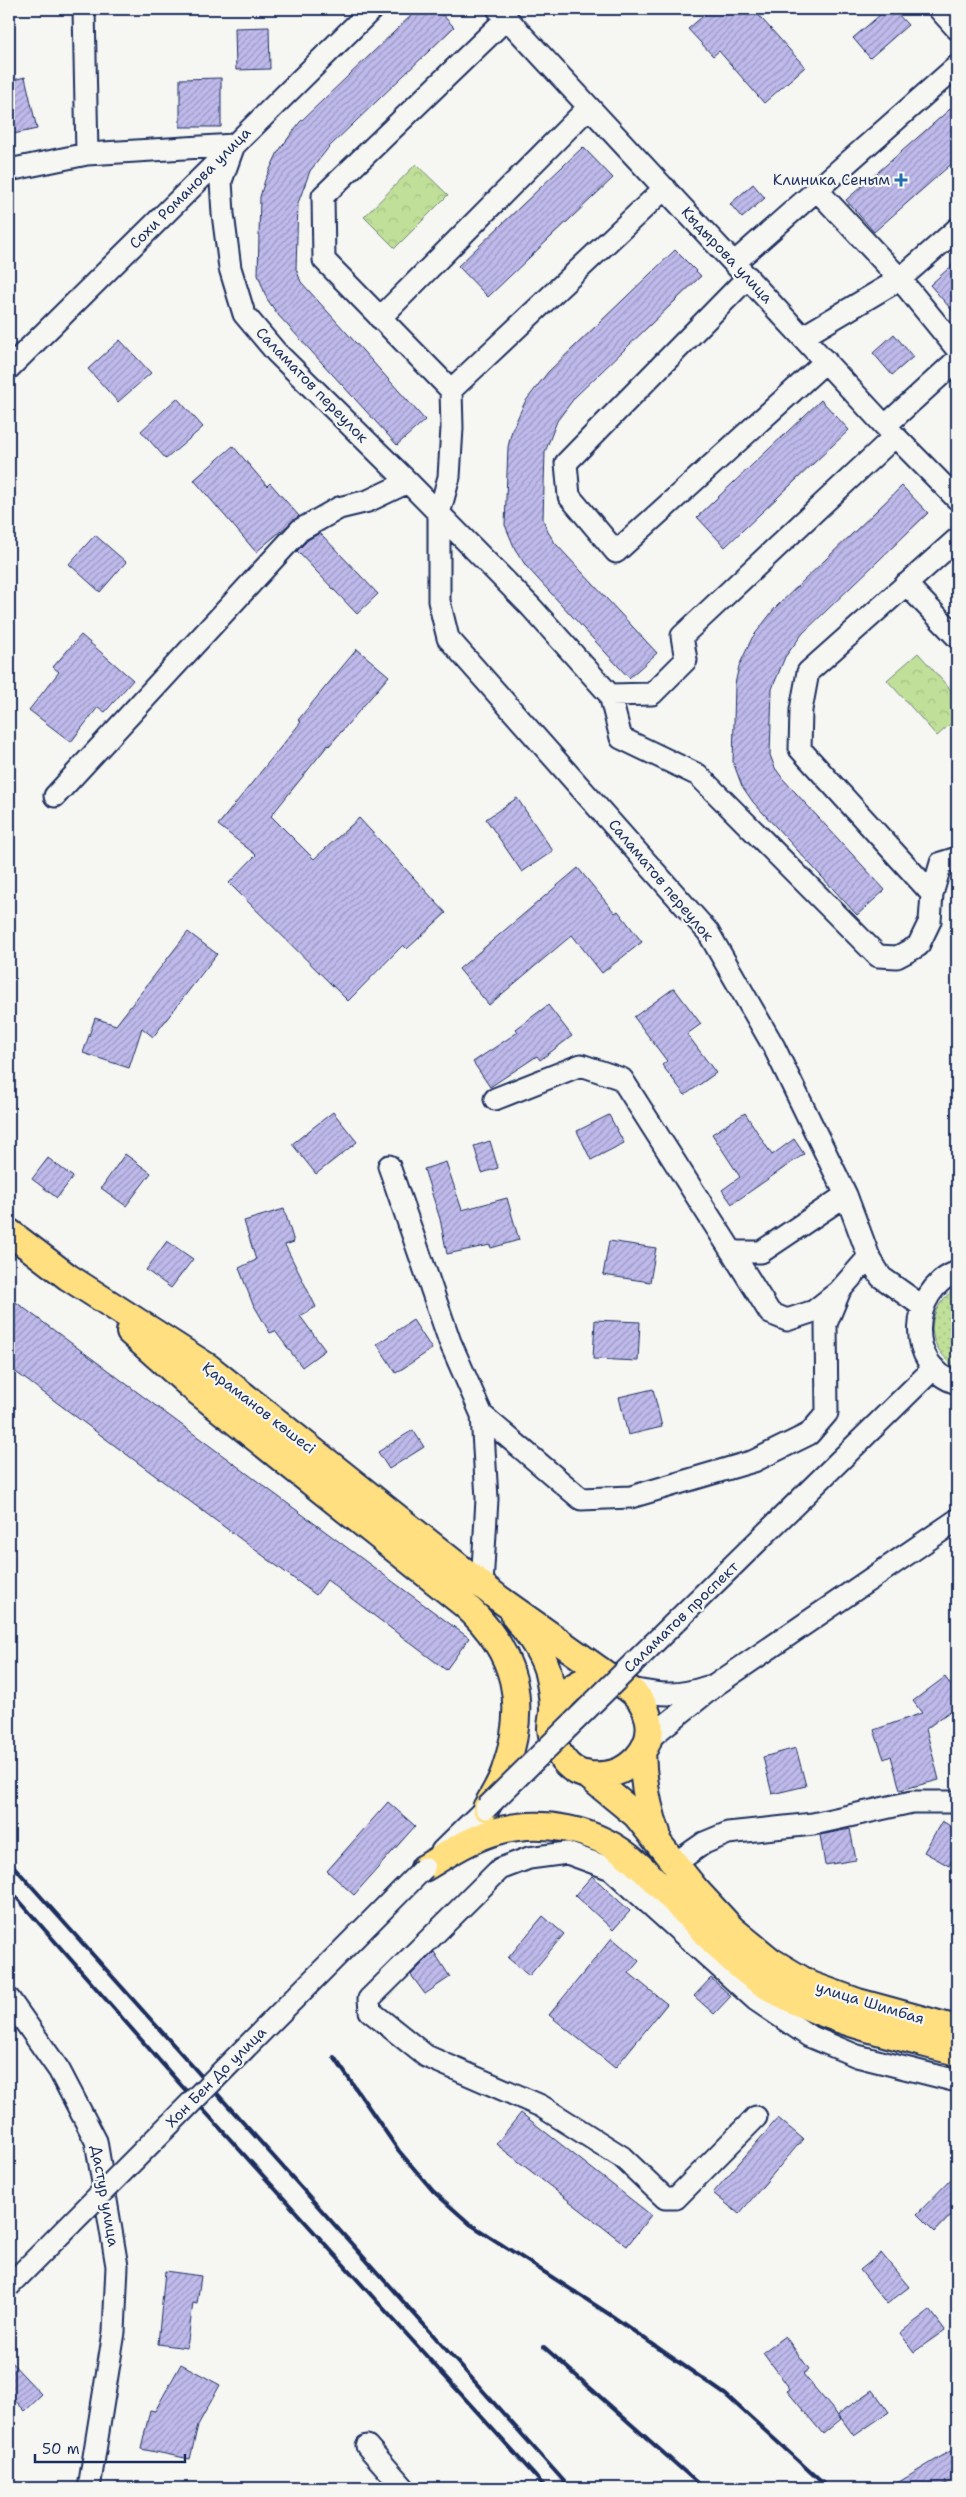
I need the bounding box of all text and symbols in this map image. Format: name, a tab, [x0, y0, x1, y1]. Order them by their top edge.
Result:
street label: Сохи Романова улица	[125, 122, 256, 253]
place label: Клиника Сеным	[773, 170, 890, 190]
marker: Клиника Сеным	[894, 173, 908, 187]
street label: Кыдырова улица	[677, 202, 778, 308]
street label: Саламатов переулок	[251, 323, 373, 447]
street label: Саламатов переулок	[604, 815, 718, 945]
street label: Қараманов көшесі	[198, 1357, 320, 1459]
street label: Саламатов проспект	[619, 1557, 743, 1677]
street label: улица Шимбая	[813, 1977, 927, 2029]
street label: Хон Бен До улица	[161, 2022, 271, 2132]
street label: Дастур улица	[86, 2144, 124, 2249]
scale bar	[35, 2432, 185, 2464]
text: 50 m	[42, 2439, 80, 2459]

